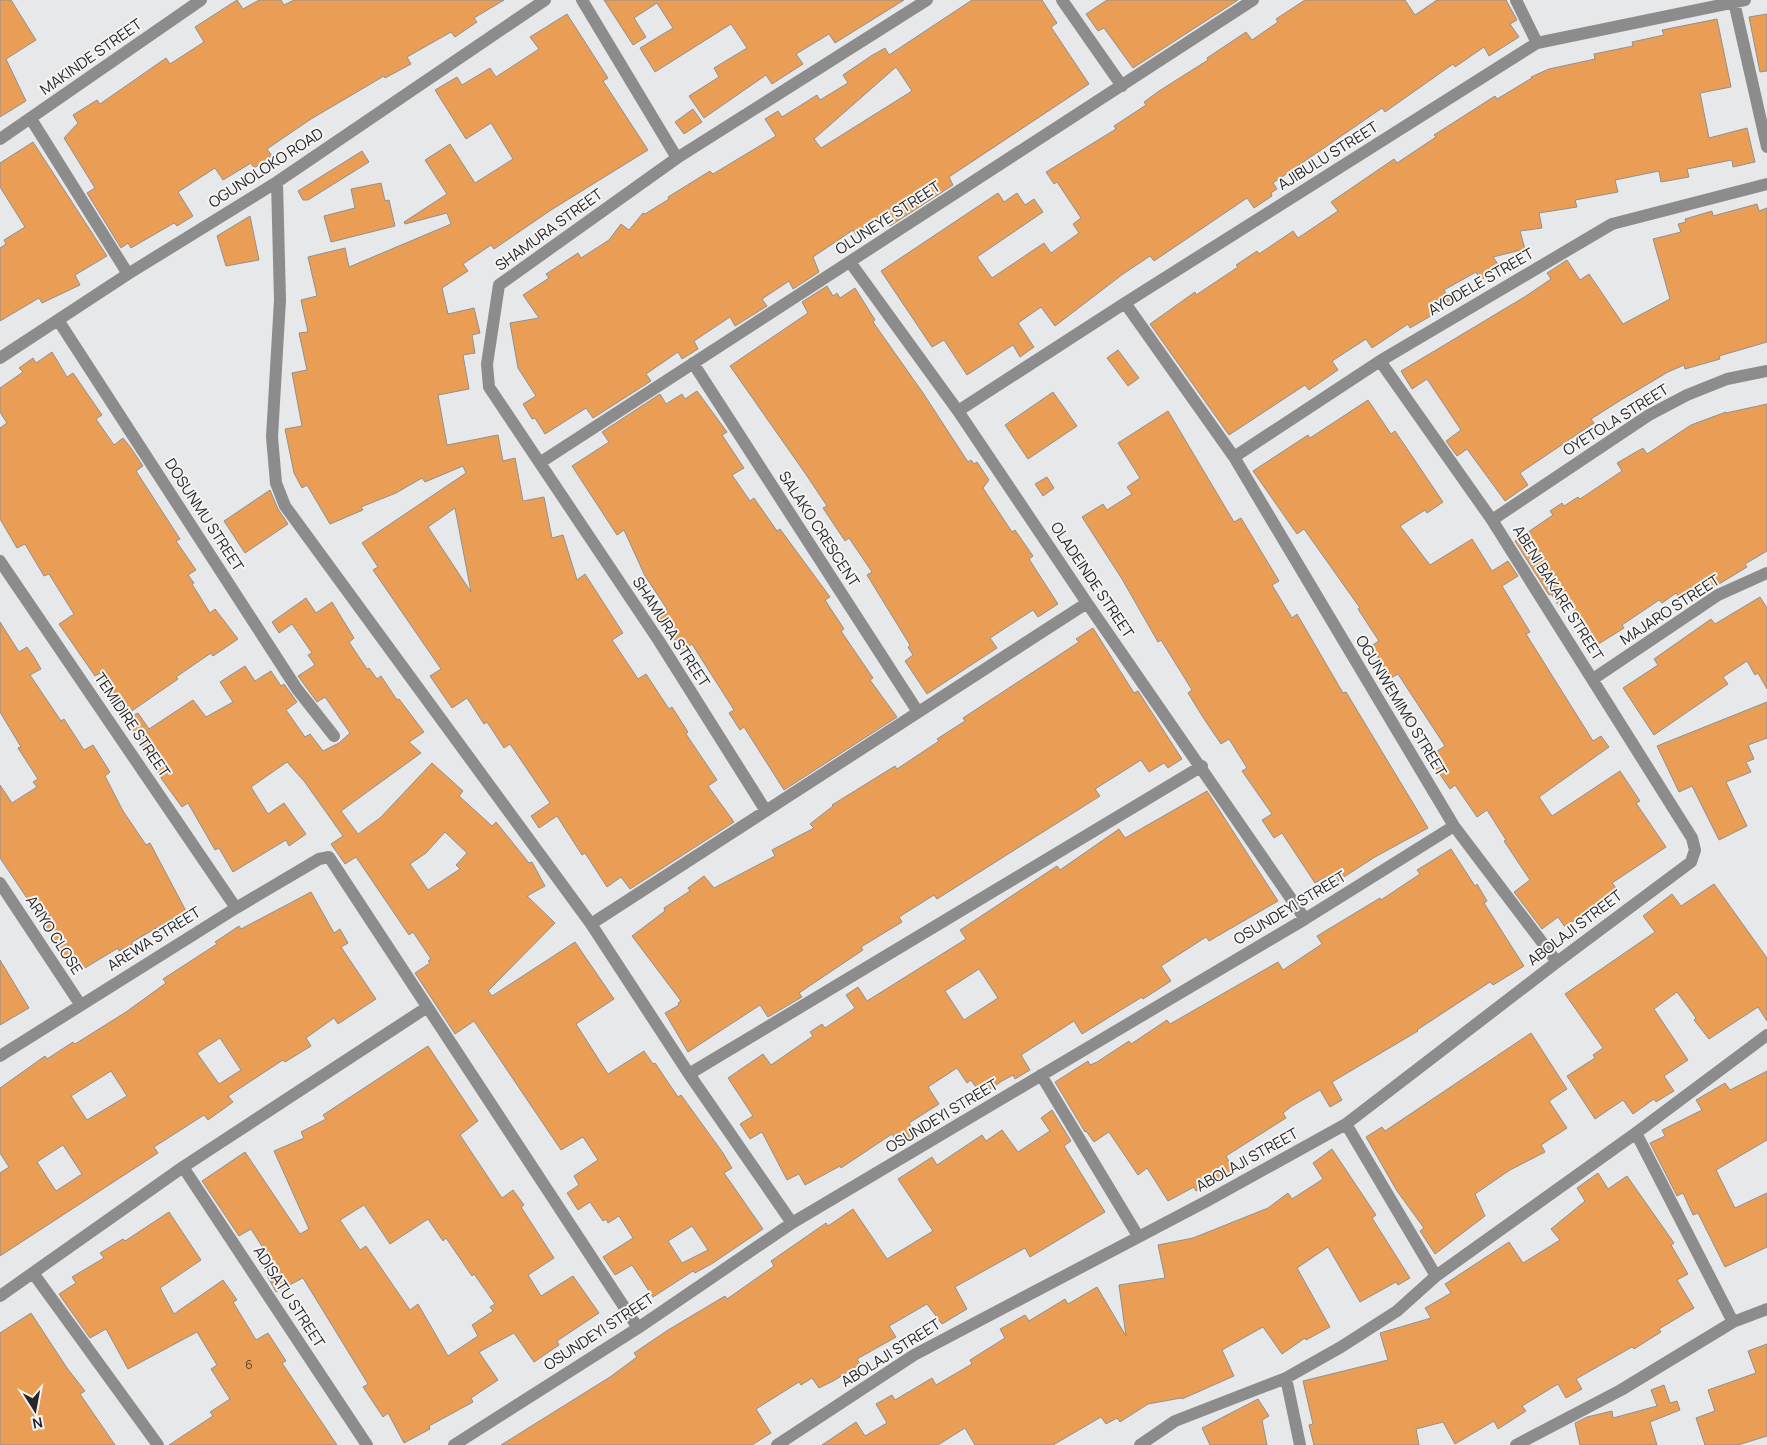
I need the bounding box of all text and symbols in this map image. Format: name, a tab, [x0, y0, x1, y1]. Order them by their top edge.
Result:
street label: MAKINDE STREET	[35, 14, 146, 100]
street label: AJIBULU STREET	[1274, 116, 1382, 195]
street label: OGUNOLOKO ROAD	[204, 123, 327, 213]
street label: OLUNEYE STREET	[831, 176, 944, 259]
street label: SHAMURA STREET	[491, 184, 607, 276]
street label: AYODELE STREET	[1424, 243, 1537, 320]
street label: OYETOLA STREET	[1559, 379, 1673, 461]
street label: DOSUNMU STREET	[160, 454, 249, 575]
street label: SALAKO CRESCENT	[774, 467, 865, 591]
street label: OLADEINDE STREET	[1046, 518, 1139, 642]
street label: ABENI BAKARE STREET	[1508, 521, 1609, 664]
street label: MAJARO STREET	[1616, 569, 1724, 650]
street label: SHAMURA STREET	[628, 572, 715, 691]
street label: OGUNWEMIMO STREET	[1351, 631, 1452, 780]
street label: TEMIDIRE STREET	[90, 668, 175, 781]
street label: OSUNDEYI STREET	[1230, 866, 1350, 949]
street label: ABOLAJI STREET	[1523, 885, 1627, 970]
street label: ARIYO CLOSE	[21, 891, 88, 978]
street label: AREWA STREET	[103, 901, 205, 976]
street label: OSUNDEYI STREET	[882, 1074, 1002, 1157]
street label: ABOLAJI STREET	[1192, 1123, 1302, 1196]
street label: ADISATU STREET	[249, 1242, 330, 1352]
street label: OSUNDEYI STREET	[539, 1288, 658, 1375]
street label: ABOLAJI STREET	[837, 1313, 945, 1392]
house number: 6	[245, 1356, 253, 1373]
north arrow	[10, 1385, 60, 1435]
text: N	[31, 1413, 44, 1434]

